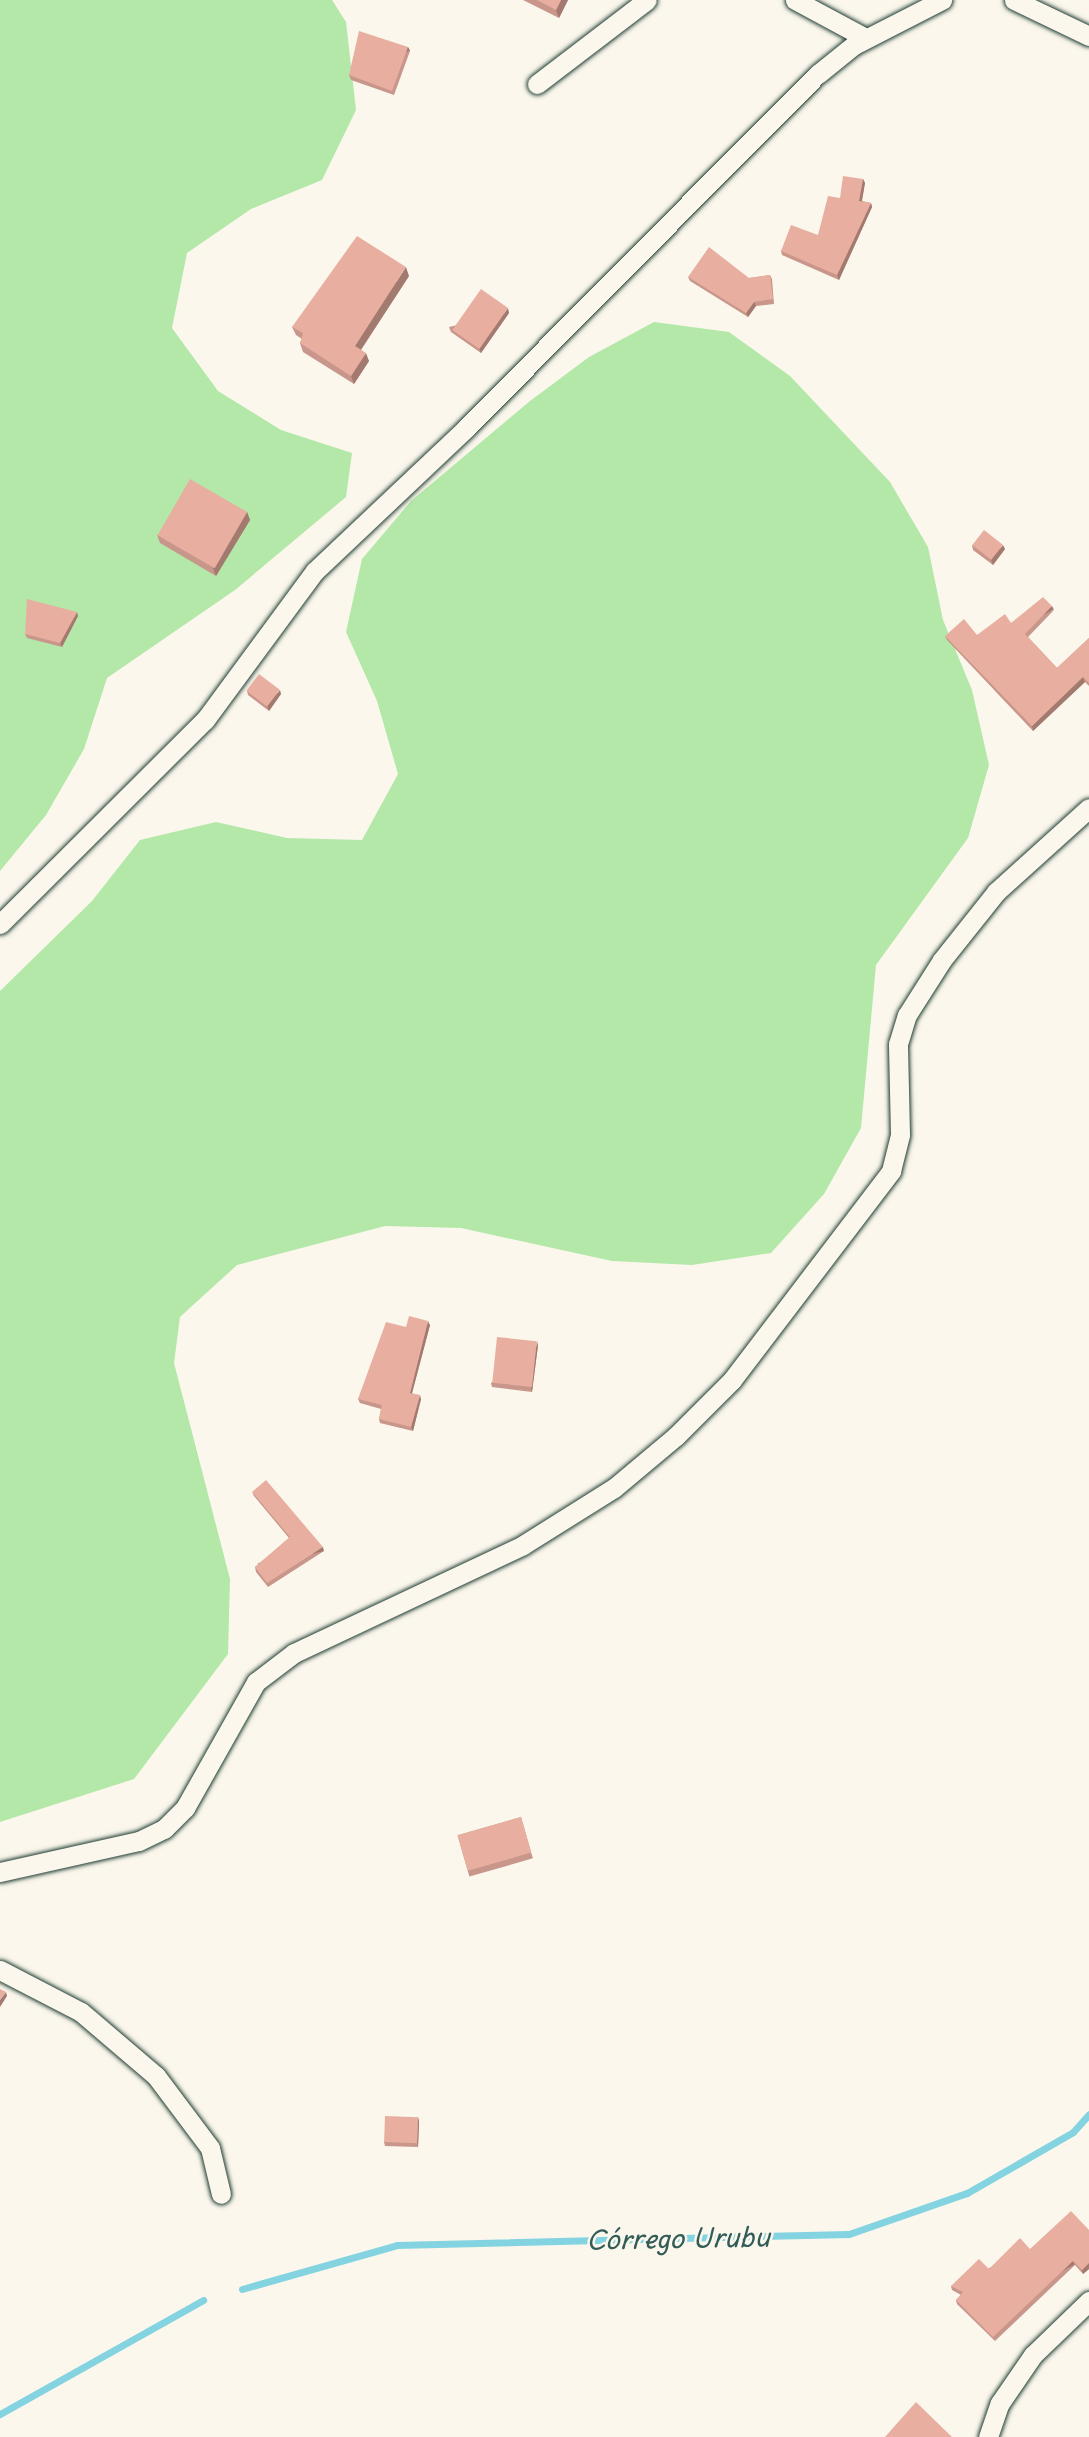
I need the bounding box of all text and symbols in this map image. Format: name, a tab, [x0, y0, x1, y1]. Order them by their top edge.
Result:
water label: Córrego Urubu	[585, 2221, 771, 2255]

